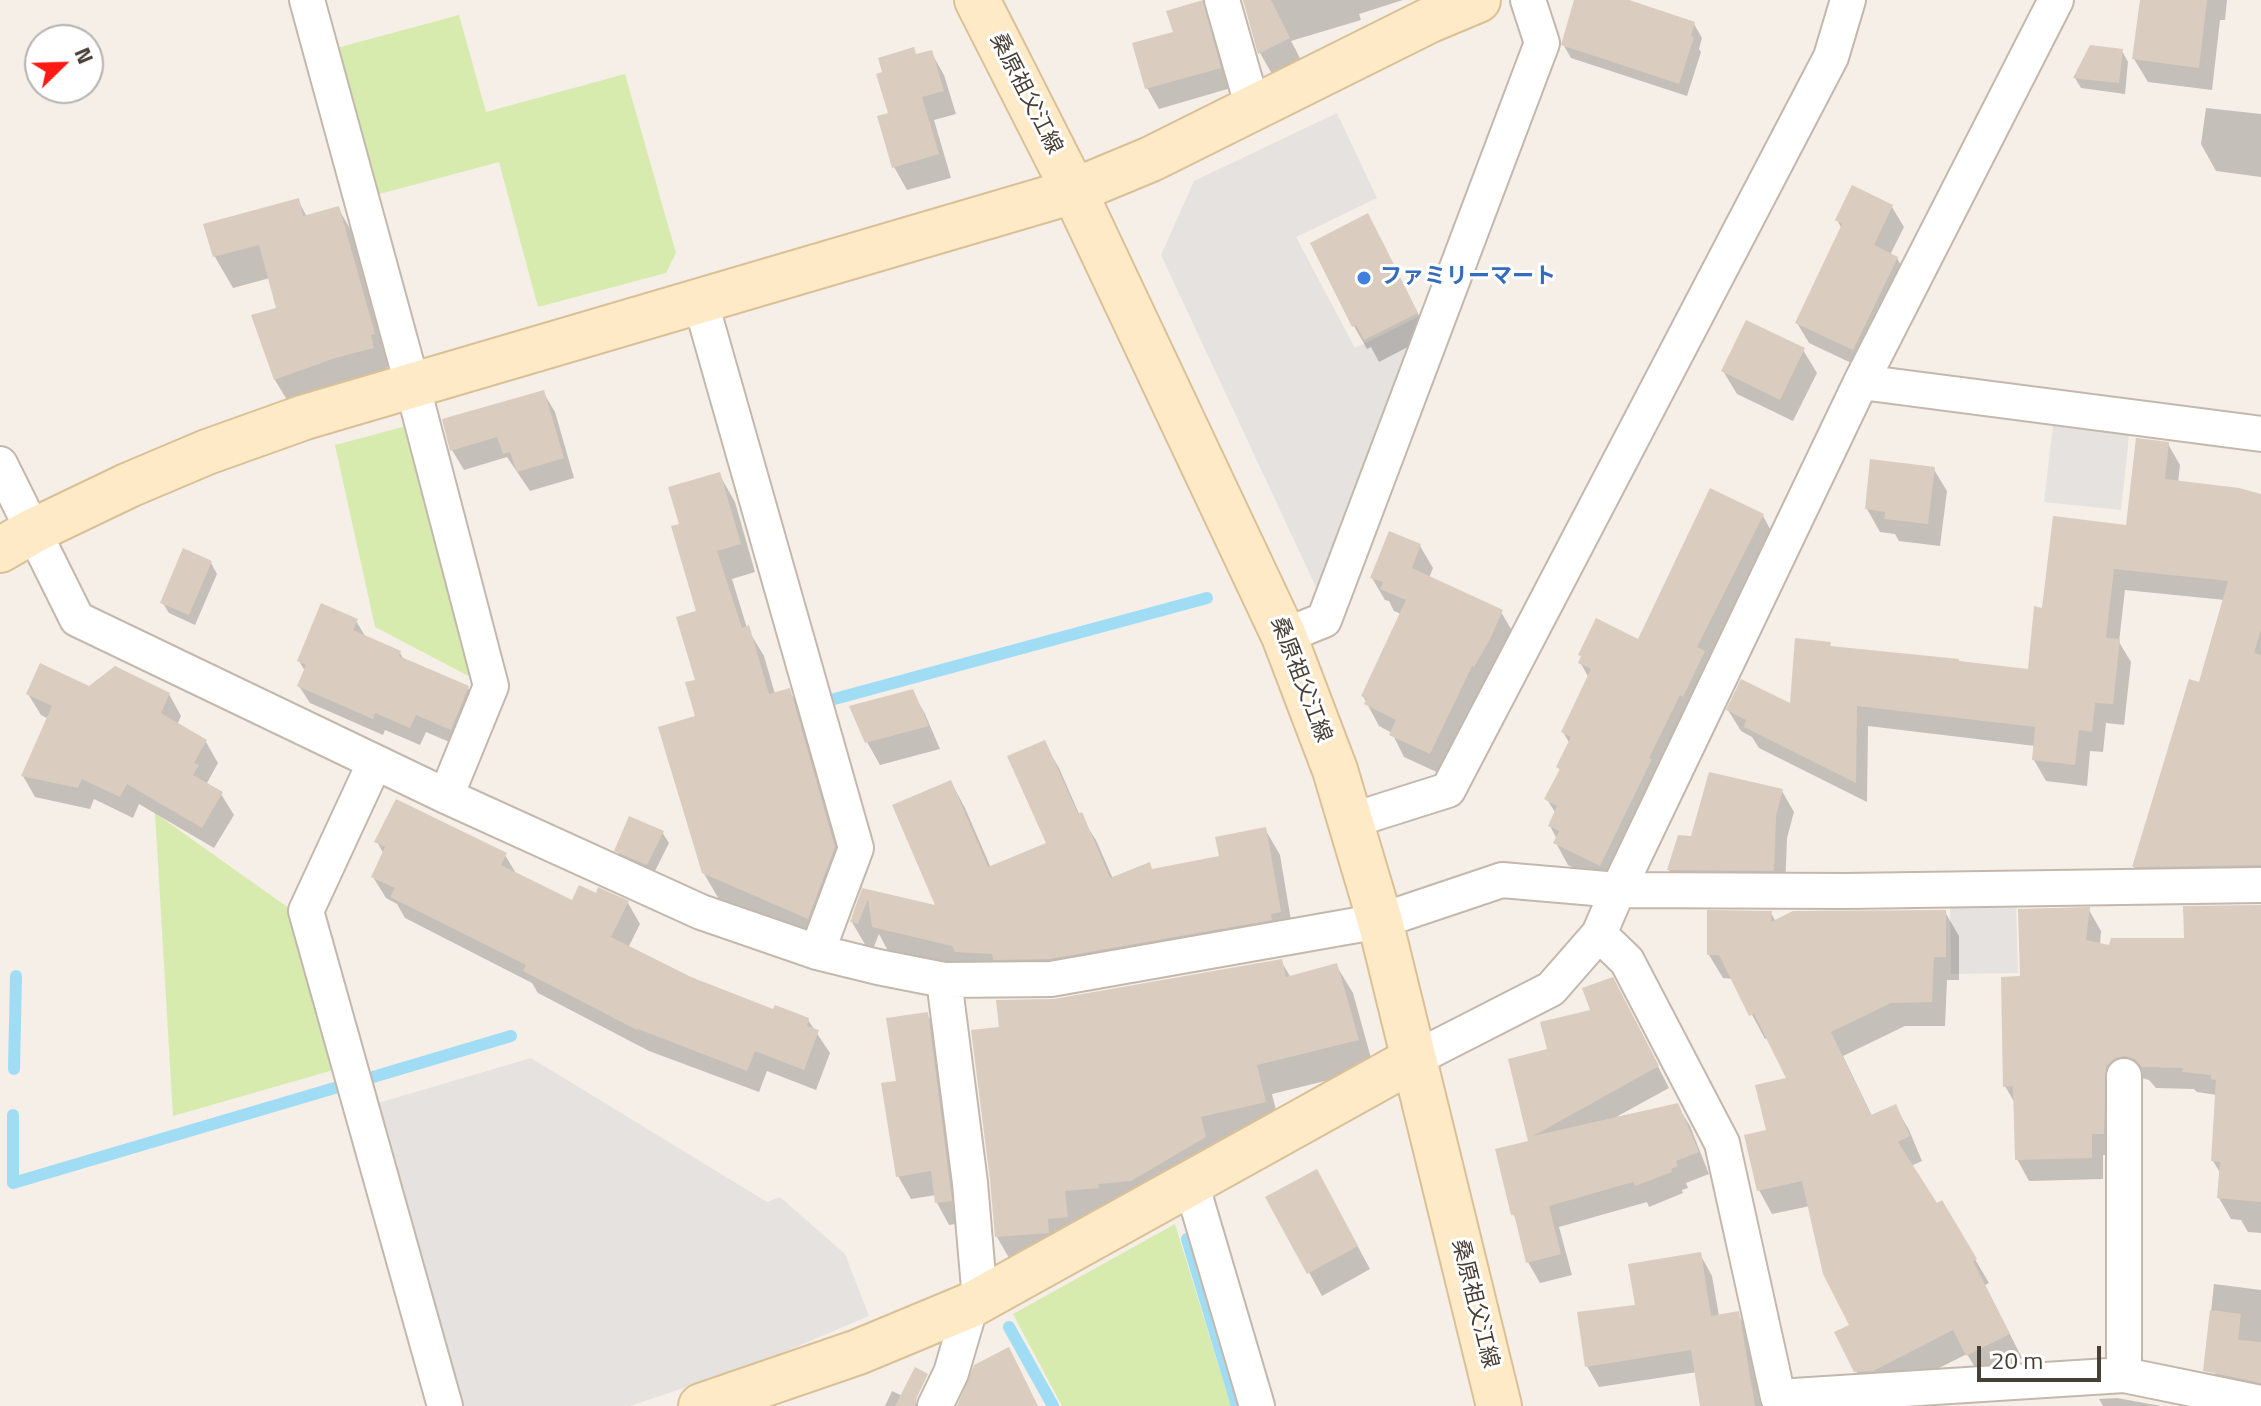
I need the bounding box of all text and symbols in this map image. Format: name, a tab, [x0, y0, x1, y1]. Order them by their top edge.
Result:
north arrow	[24, 24, 104, 104]
street label: 桑原祖父江線	[983, 29, 1067, 159]
text: N	[66, 42, 103, 69]
place label: ファミリーマート	[1380, 265, 1556, 291]
marker: ファミリーマート	[1355, 269, 1373, 287]
street label: 桑原祖父江線	[1264, 614, 1336, 746]
street label: 桑原祖父江線	[1445, 1237, 1503, 1371]
scale bar	[1981, 1330, 2105, 1380]
text: 20 m	[1991, 1342, 2043, 1378]

